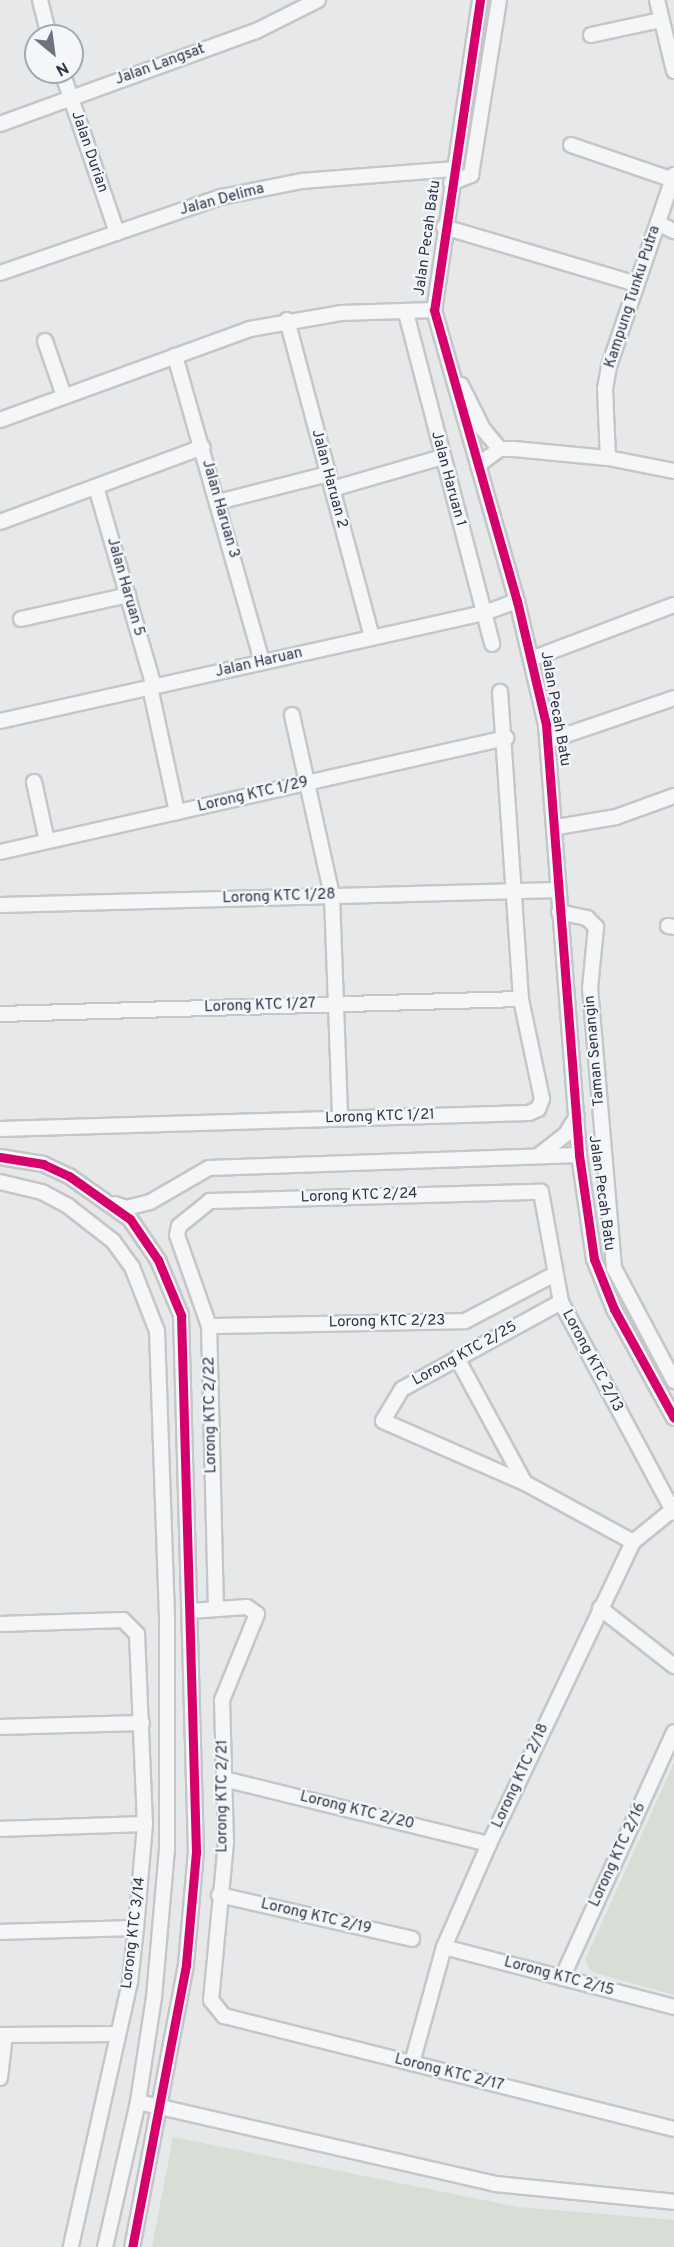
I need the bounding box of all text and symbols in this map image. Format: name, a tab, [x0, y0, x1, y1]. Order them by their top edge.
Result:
north arrow	[24, 24, 84, 84]
street label: Jalan Langsat	[113, 40, 207, 90]
text: N	[52, 56, 72, 80]
street label: Jalan Durian	[67, 109, 111, 195]
street label: Jalan Pecah Batu	[411, 179, 445, 297]
street label: Jalan Delima	[178, 180, 266, 220]
street label: Kampung Tunku Putra	[601, 223, 665, 371]
street label: Jalan Haruan 2	[307, 428, 351, 530]
street label: Jalan Haruan 1	[427, 429, 469, 529]
street label: Jalan Haruan 3	[197, 458, 243, 560]
street label: Jalan Haruan 5	[102, 536, 148, 638]
street label: Jalan Haruan	[214, 644, 304, 682]
street label: Jalan Pecah Batu	[536, 650, 574, 768]
street label: Lorong KTC 1/29	[196, 774, 310, 816]
street label: Lorong KTC 1/28	[222, 886, 336, 908]
street label: Lorong KTC 1/27	[204, 995, 316, 1017]
street label: Taman Senangin	[581, 995, 609, 1107]
street label: Lorong KTC 1/21	[325, 1106, 435, 1128]
street label: Jalan Pecah Batu	[584, 1134, 618, 1252]
street label: Lorong KTC 2/24	[300, 1185, 418, 1207]
street label: Lorong KTC 2/13	[558, 1307, 626, 1415]
street label: Lorong KTC 2/23	[329, 1312, 445, 1332]
street label: Lorong KTC 2/25	[410, 1318, 520, 1390]
street label: Lorong KTC 2/22	[201, 1356, 221, 1474]
street label: Lorong KTC 2/18	[489, 1721, 553, 1831]
street label: Lorong KTC 2/21	[214, 1739, 232, 1853]
street label: Lorong KTC 2/20	[298, 1788, 416, 1834]
street label: Lorong KTC 2/16	[586, 1800, 650, 1910]
street label: Lorong KTC 3/14	[118, 1876, 150, 1990]
street label: Lorong KTC 2/19	[259, 1896, 373, 1938]
street label: Lorong KTC 2/15	[502, 1954, 616, 2000]
street label: Lorong KTC 2/17	[393, 2051, 505, 2095]

